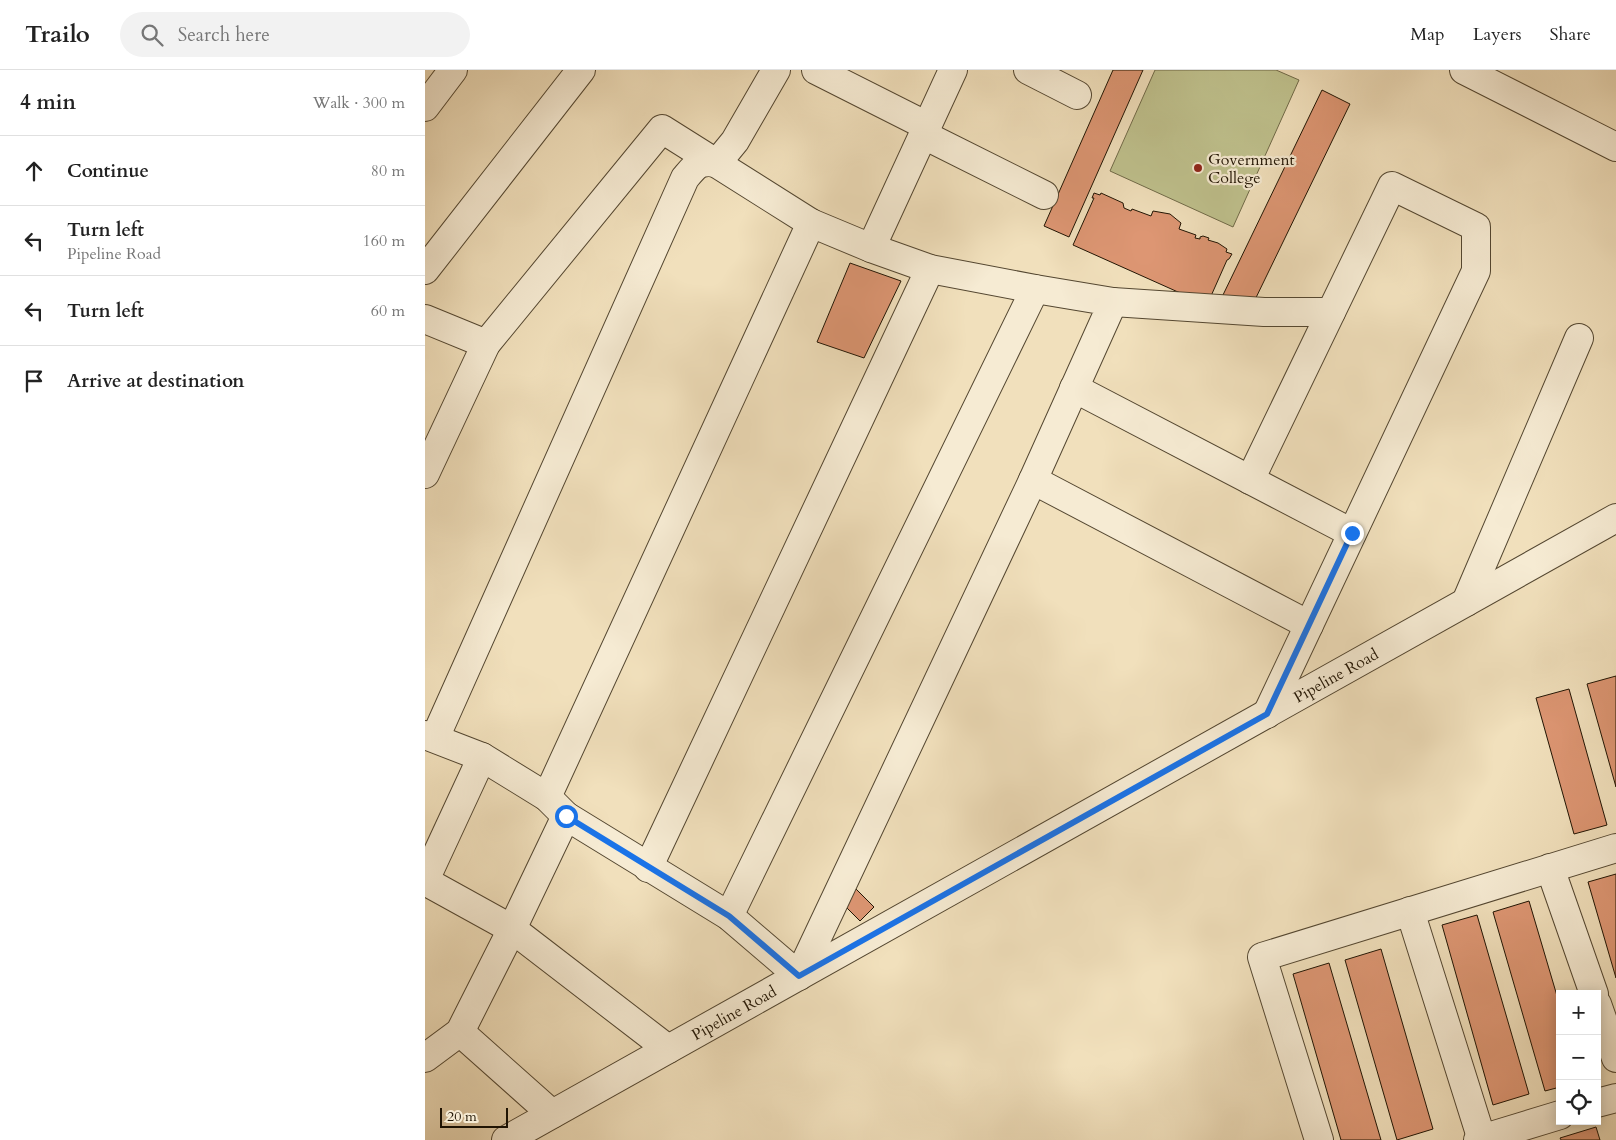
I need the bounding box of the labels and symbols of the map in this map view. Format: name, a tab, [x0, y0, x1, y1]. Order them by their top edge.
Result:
place label: Government College	[1208, 149, 1295, 189]
marker: Government College	[1192, 162, 1204, 174]
route end	[1341, 522, 1364, 545]
street label: Pipeline Road	[1290, 643, 1383, 709]
route start	[555, 805, 578, 828]
street label: Pipeline Road	[688, 980, 781, 1046]
scale bar	[440, 1105, 507, 1128]

